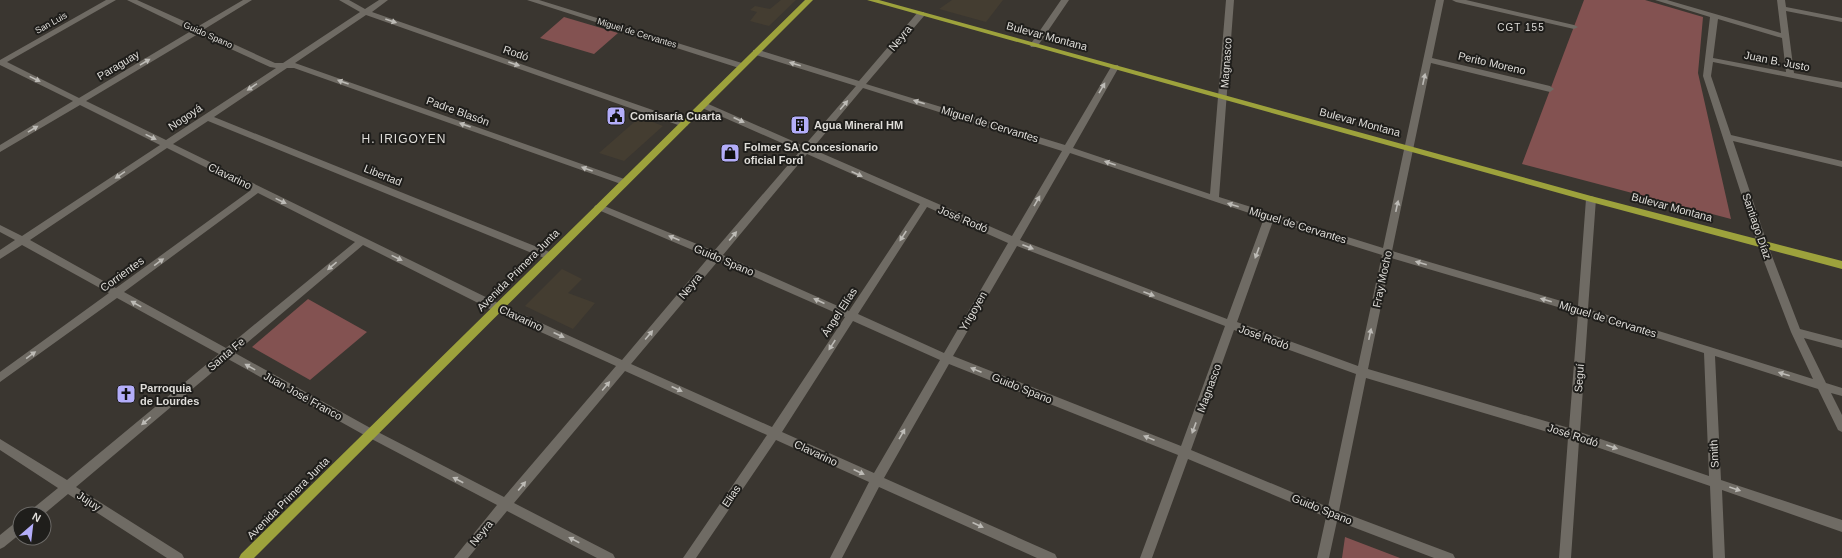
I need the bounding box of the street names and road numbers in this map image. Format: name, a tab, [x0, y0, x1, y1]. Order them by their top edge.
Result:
street label: San Luis	[33, 10, 69, 36]
street label: Miguel de Cervantes	[596, 16, 678, 50]
street label: Bulevar Montana	[1005, 19, 1090, 53]
street label: Guido Spano	[182, 20, 234, 50]
street label: Neyra	[886, 22, 915, 53]
street label: Magnasco	[1218, 37, 1234, 89]
street label: Rodó	[502, 43, 530, 63]
street label: Paraguay	[95, 47, 142, 82]
street label: Perito Moreno	[1457, 49, 1527, 77]
street label: Juan B. Justo	[1743, 49, 1811, 73]
street label: Padre Blasón	[425, 94, 491, 128]
street label: Nogoyá	[166, 101, 205, 133]
street label: Miguel de Cervantes	[940, 104, 1040, 145]
street label: Bulevar Montana	[1318, 105, 1403, 139]
street label: Clavarino	[206, 160, 254, 192]
street label: Libertad	[362, 162, 404, 188]
street label: Bulevar Montana	[1630, 190, 1715, 224]
street label: Santiago Díaz	[1740, 191, 1774, 261]
street label: José Rodó	[936, 203, 990, 235]
street label: Miguel de Cervantes	[1248, 205, 1348, 246]
street label: Avenida Primera Junta	[474, 226, 562, 314]
street label: Guido Spano	[692, 242, 756, 278]
street label: Fray Mocho	[1370, 249, 1394, 309]
street label: Corrientes	[98, 254, 146, 294]
street label: Neyra	[676, 270, 705, 301]
street label: Ángel Elías	[819, 285, 859, 339]
street label: Yrigoyen	[957, 289, 989, 333]
street label: Miguel de Cervantes	[1558, 299, 1658, 340]
street label: Clavarino	[497, 303, 545, 333]
street label: José Rodó	[1237, 322, 1291, 352]
street label: Santa Fe	[205, 335, 247, 373]
street label: Magnasco	[1195, 362, 1223, 414]
street label: Seguí	[1572, 363, 1586, 393]
street label: Juan José Franco	[262, 370, 344, 422]
street label: Guido Spano	[990, 370, 1054, 406]
street label: José Rodó	[1546, 421, 1600, 449]
street label: Clavarino	[792, 438, 840, 468]
street label: Smith	[1707, 440, 1721, 468]
street label: Avenida Primera Junta	[244, 454, 332, 542]
street label: Elias	[719, 482, 743, 509]
street label: Jujuy	[75, 489, 103, 513]
street label: Guido Spano	[1290, 491, 1354, 527]
street label: Neyra	[467, 517, 496, 548]

